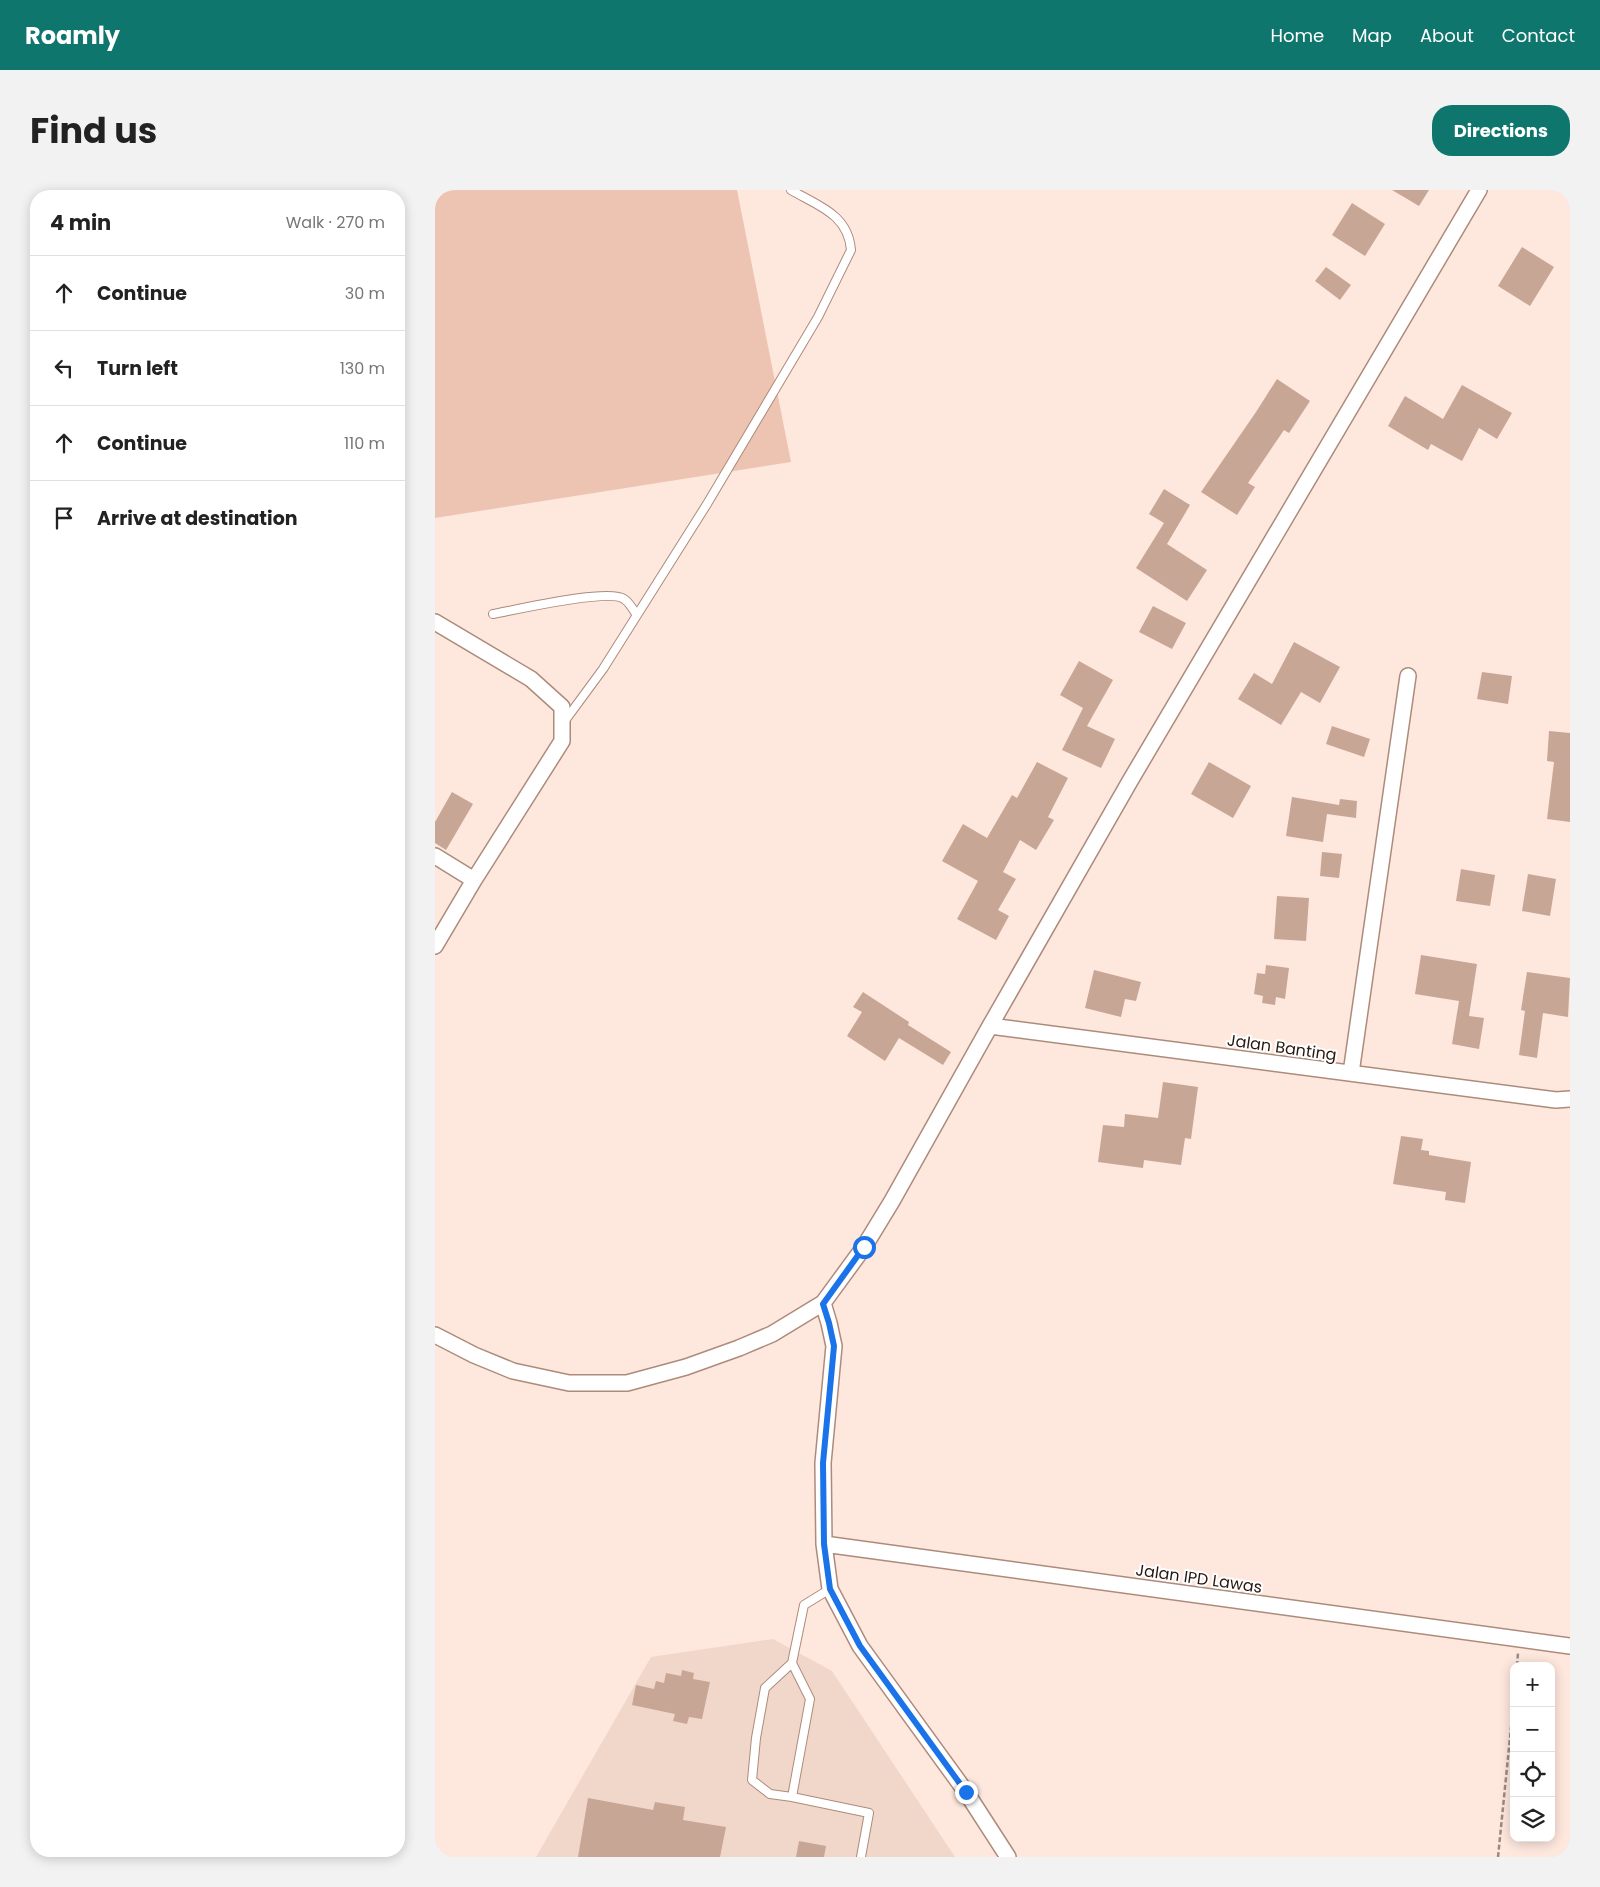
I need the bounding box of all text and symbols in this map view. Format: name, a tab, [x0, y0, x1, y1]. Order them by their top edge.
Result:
text: Roamly	[25, 19, 120, 52]
text: Home	[1270, 23, 1324, 48]
text: Map	[1352, 23, 1392, 48]
text: About	[1420, 23, 1474, 48]
text: Contact	[1502, 23, 1575, 48]
button: Directions	[1432, 105, 1570, 156]
text: Find us	[30, 106, 157, 155]
text: 4 min	[50, 208, 111, 237]
text: Walk · 270 m	[286, 211, 385, 234]
icon: ahead	[50, 279, 78, 307]
text: Continue	[97, 280, 187, 307]
text: 30 m	[345, 282, 385, 305]
icon: left	[50, 354, 78, 382]
text: Turn left	[97, 355, 178, 382]
text: 130 m	[340, 357, 385, 380]
icon: ahead	[50, 429, 78, 457]
text: Continue	[97, 430, 187, 457]
text: 110 m	[344, 432, 385, 455]
icon: arrive	[50, 504, 78, 532]
text: Arrive at destination	[97, 505, 298, 532]
street label: Jalan Banting	[1226, 1028, 1338, 1067]
route start	[853, 1236, 876, 1259]
street label: Jalan IPD Lawas	[1134, 1558, 1264, 1599]
map controls	[1510, 1662, 1555, 1842]
button: +	[1510, 1662, 1555, 1707]
button: −	[1510, 1707, 1555, 1752]
button: locate	[1510, 1752, 1555, 1797]
route end	[955, 1781, 978, 1804]
button: layers	[1510, 1797, 1555, 1842]

